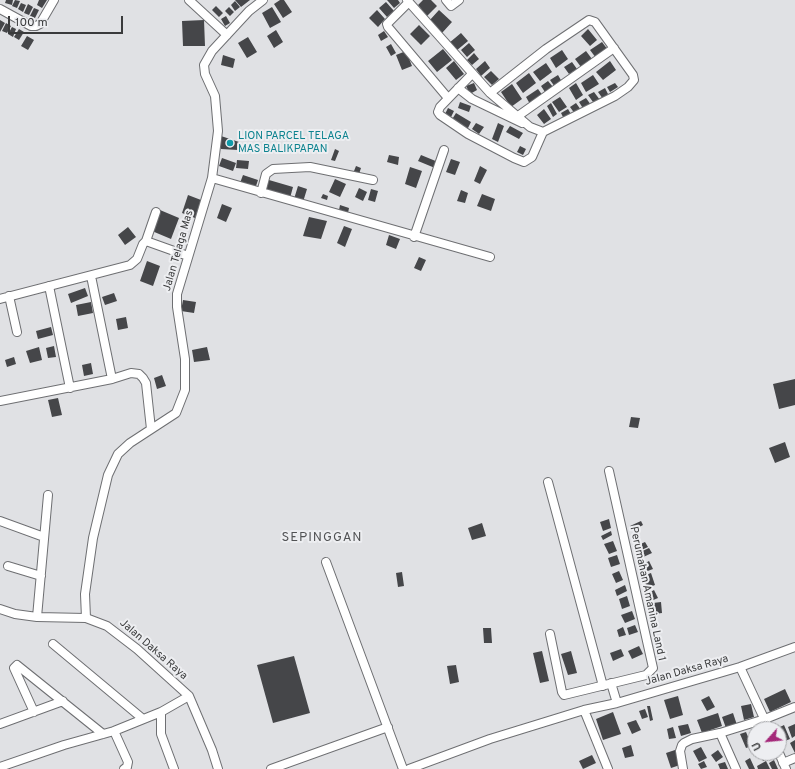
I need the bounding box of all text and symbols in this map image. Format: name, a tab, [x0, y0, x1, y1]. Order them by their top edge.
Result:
scale bar	[10, 8, 125, 34]
text: 100 m	[15, 15, 48, 31]
place label: LION PARCEL TELAGA MAS BALIKPAPAN	[238, 130, 349, 156]
marker: LION PARCEL TELAGA MAS BALIKPAPAN	[225, 138, 235, 148]
street label: Jalan Telaga Mas	[161, 209, 197, 293]
street label: Perumahan Amanina Land 1	[626, 526, 668, 662]
district label: SEPINGGAN	[282, 530, 362, 546]
street label: Jalan Daksa Raya	[116, 617, 190, 683]
street label: Jalan Daksa Raya	[644, 653, 730, 689]
north arrow	[747, 721, 787, 761]
text: U	[749, 739, 765, 753]

